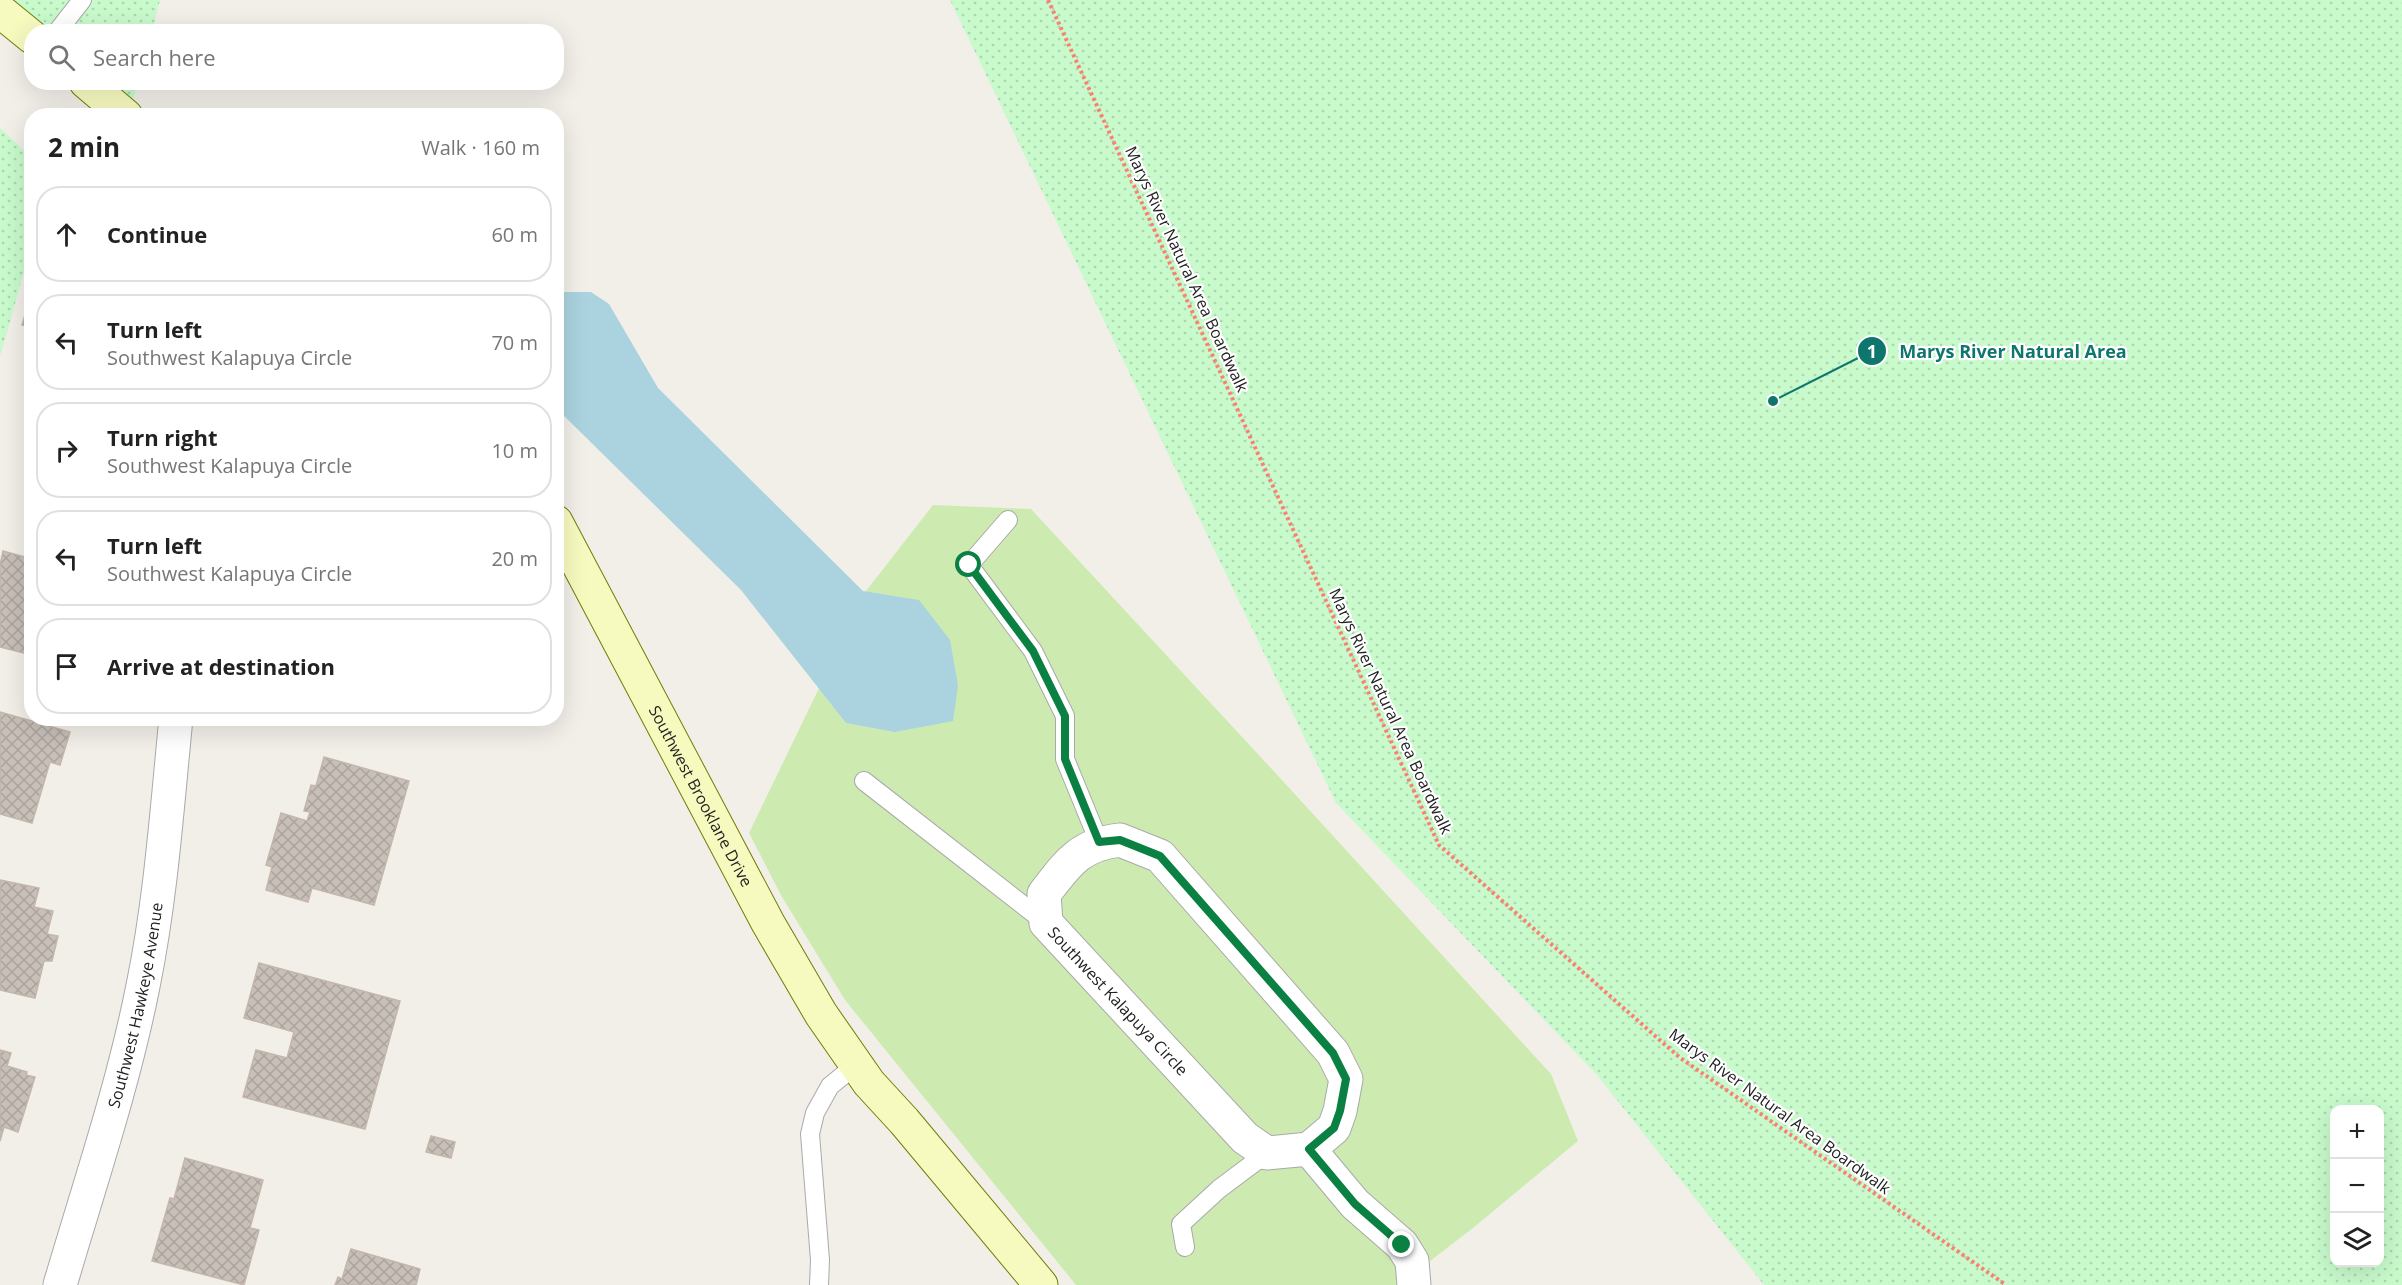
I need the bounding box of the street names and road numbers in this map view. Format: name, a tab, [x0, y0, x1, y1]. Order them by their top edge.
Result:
street label: Marys River Natural Area Boardwalk	[1120, 143, 1254, 396]
street label: Marys River Natural Area Boardwalk	[1324, 585, 1458, 838]
street label: Southwest Brooklane Drive	[644, 702, 758, 891]
street label: Southwest Hawkeye Avenue	[103, 901, 168, 1111]
street label: Southwest Kalapuya Circle	[1043, 922, 1193, 1080]
street label: Marys River Natural Area Boardwalk	[1665, 1023, 1896, 1199]

